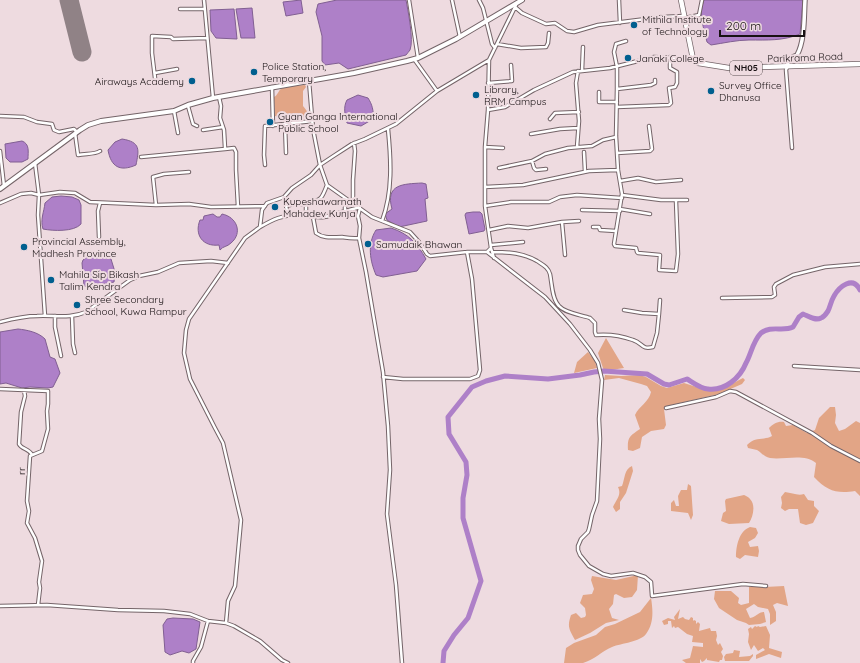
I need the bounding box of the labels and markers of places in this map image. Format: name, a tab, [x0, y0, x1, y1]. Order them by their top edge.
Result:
place label: Mithila Institute of Technology	[642, 13, 712, 38]
marker: Mithila Institute of Technology	[629, 20, 639, 30]
place label: Janaki College	[636, 52, 705, 65]
marker: Janaki College	[623, 53, 633, 63]
place label: Police Station, Temporary	[262, 60, 326, 85]
marker: Police Station, Temporary	[249, 67, 259, 77]
place label: Airaways Academy	[95, 75, 184, 88]
marker: Airaways Academy	[187, 76, 197, 86]
place label: Survey Office Dhanusa	[719, 79, 782, 104]
place label: Library, RRM Campus	[484, 83, 547, 108]
marker: Survey Office Dhanusa	[706, 86, 716, 96]
marker: Library, RRM Campus	[471, 90, 481, 100]
place label: Gyan Ganga International Public School	[278, 110, 398, 135]
marker: Gyan Ganga International Public School	[265, 117, 275, 127]
place label: Kupeshawarnath Mahadev Kunja	[283, 195, 362, 220]
marker: Kupeshawarnath Mahadev Kunja	[270, 202, 280, 212]
place label: Provincial Assembly, Madhesh Province	[32, 235, 126, 260]
place label: Samudaik Bhawan	[376, 238, 462, 251]
marker: Samudaik Bhawan	[363, 239, 373, 249]
marker: Provincial Assembly, Madhesh Province	[19, 242, 29, 252]
place label: Mahila Sip Bikash Talim Kendra	[59, 268, 139, 293]
marker: Mahila Sip Bikash Talim Kendra	[46, 275, 56, 285]
place label: Shree Secondary School, Kuwa Rampur	[85, 293, 187, 318]
marker: Shree Secondary School, Kuwa Rampur	[72, 300, 82, 310]

